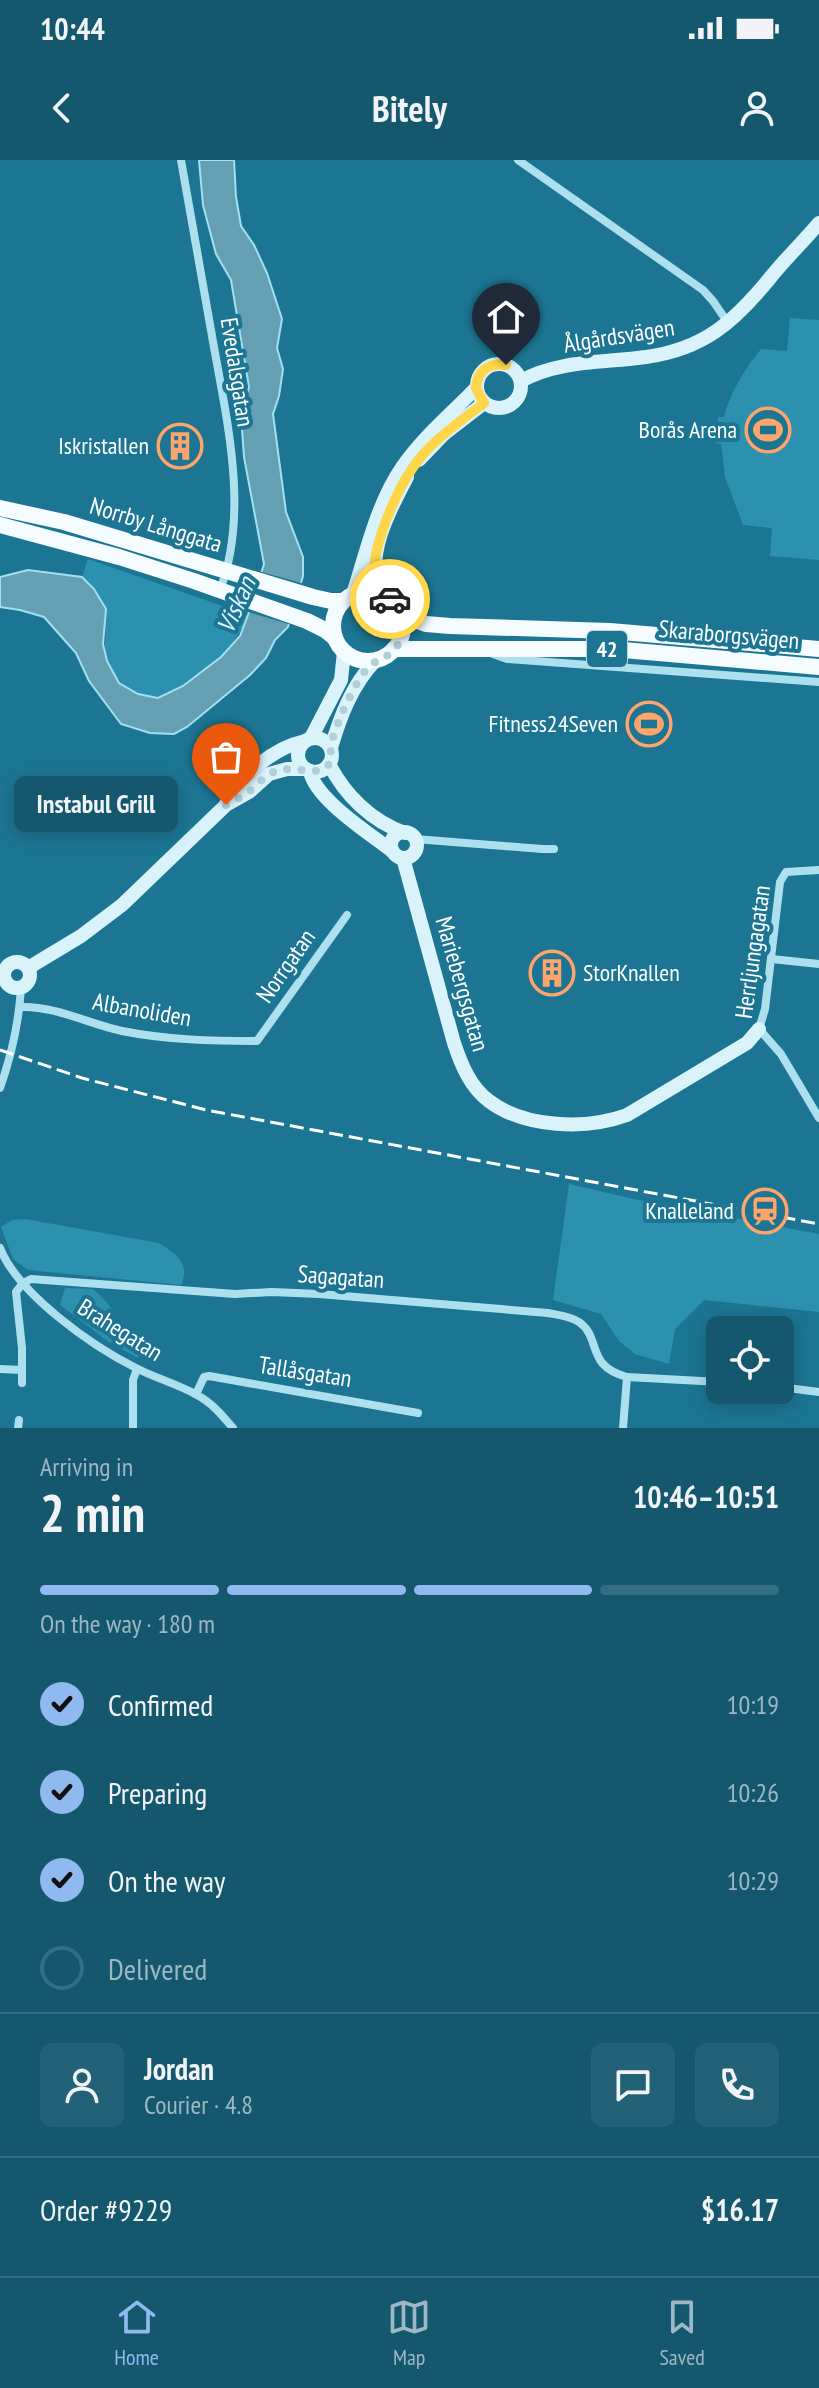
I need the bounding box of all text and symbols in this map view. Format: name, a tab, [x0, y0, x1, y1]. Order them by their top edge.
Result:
text: 10:44	[40, 9, 105, 48]
text: Bitely	[372, 85, 447, 132]
icon: back	[40, 86, 84, 130]
icon: person	[735, 86, 779, 130]
pin	[472, 283, 540, 365]
icon: home	[484, 295, 528, 339]
street label: Ålgårdsvägen	[561, 311, 677, 360]
street label: Evedalsgatan	[214, 315, 261, 429]
sports icon: Borås Arena	[744, 406, 792, 454]
place label: Borås Arena	[639, 414, 737, 445]
building icon: Iskristallen	[156, 422, 204, 470]
place label: Iskristallen	[58, 430, 149, 461]
street label: Norrby Långgata	[86, 490, 226, 559]
courier	[350, 559, 430, 639]
water label: Viskan	[209, 570, 263, 638]
icon: car	[368, 577, 412, 621]
street label: Skaraborgsvägen	[657, 613, 801, 656]
road number: 42	[587, 631, 627, 667]
sports icon: Fitness24Seven	[625, 700, 673, 748]
place label: Fitness24Seven	[488, 708, 618, 739]
pin	[192, 723, 260, 805]
icon: bag	[204, 735, 248, 779]
callout: Instabul Grill	[14, 777, 178, 833]
text: Instabul Grill	[37, 787, 155, 820]
street label: Herrljungagatan	[728, 883, 777, 1021]
street label: Mariebergsgatan	[428, 913, 496, 1055]
street label: Norrgatan	[249, 923, 322, 1009]
building icon: StorKnallen	[528, 949, 576, 997]
place label: StorKnallen	[583, 957, 680, 988]
street label: Albanoliden	[90, 986, 194, 1033]
station icon: Knalleland	[741, 1187, 789, 1235]
place label: Knalleland	[645, 1195, 734, 1226]
street label: Sagagatan	[297, 1258, 385, 1295]
street label: Brahegatan	[72, 1291, 169, 1368]
map controls	[706, 1316, 794, 1404]
button: locate	[706, 1316, 794, 1404]
street label: Tallåsgatan	[256, 1349, 354, 1394]
text: Arriving in	[40, 1450, 133, 1483]
text: 10:46–10:51	[633, 1477, 779, 1516]
text: 2 min	[40, 1479, 145, 1546]
text: On the way · 180 m	[40, 1607, 215, 1640]
icon: check	[40, 1682, 84, 1726]
text: Confirmed	[108, 1685, 213, 1724]
text: 10:19	[727, 1688, 779, 1721]
icon: check	[40, 1770, 84, 1814]
text: Preparing	[108, 1773, 207, 1812]
text: 10:26	[727, 1776, 779, 1809]
icon: check	[40, 1858, 84, 1902]
text: On the way	[108, 1861, 225, 1900]
text: 10:29	[727, 1864, 779, 1897]
text: Delivered	[108, 1949, 207, 1988]
button: person	[40, 2043, 124, 2127]
button: chat	[591, 2043, 675, 2127]
button: phone	[695, 2043, 779, 2127]
text: Jordan	[144, 2049, 214, 2088]
text: Courier · 4.8	[144, 2088, 253, 2121]
text: Order #9229	[40, 2190, 172, 2229]
text: $16.17	[701, 2190, 779, 2229]
tab: Home	[114, 2295, 159, 2371]
tab: Map	[387, 2295, 431, 2371]
tab: Saved	[659, 2295, 705, 2371]

